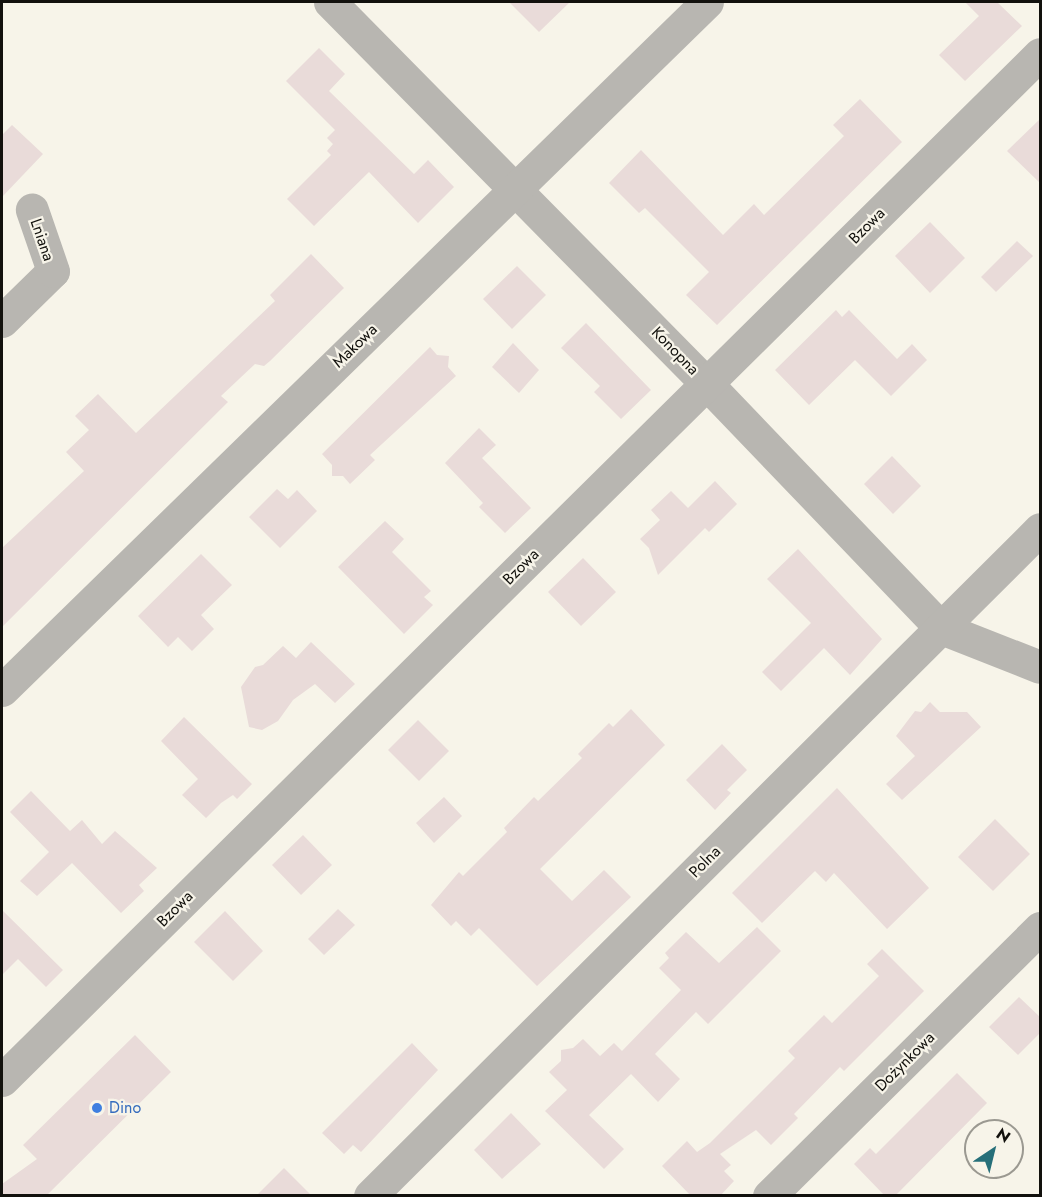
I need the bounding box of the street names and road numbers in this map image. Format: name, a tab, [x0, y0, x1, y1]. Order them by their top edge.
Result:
street label: Bzowa	[845, 204, 889, 248]
street label: Lniana	[26, 216, 58, 264]
street label: Makowa	[329, 320, 381, 372]
street label: Konopna	[647, 323, 703, 379]
street label: Bzowa	[499, 545, 543, 589]
street label: Polna	[685, 842, 725, 882]
street label: Bzowa	[153, 887, 197, 931]
street label: Dożynkowa	[871, 1028, 939, 1096]

